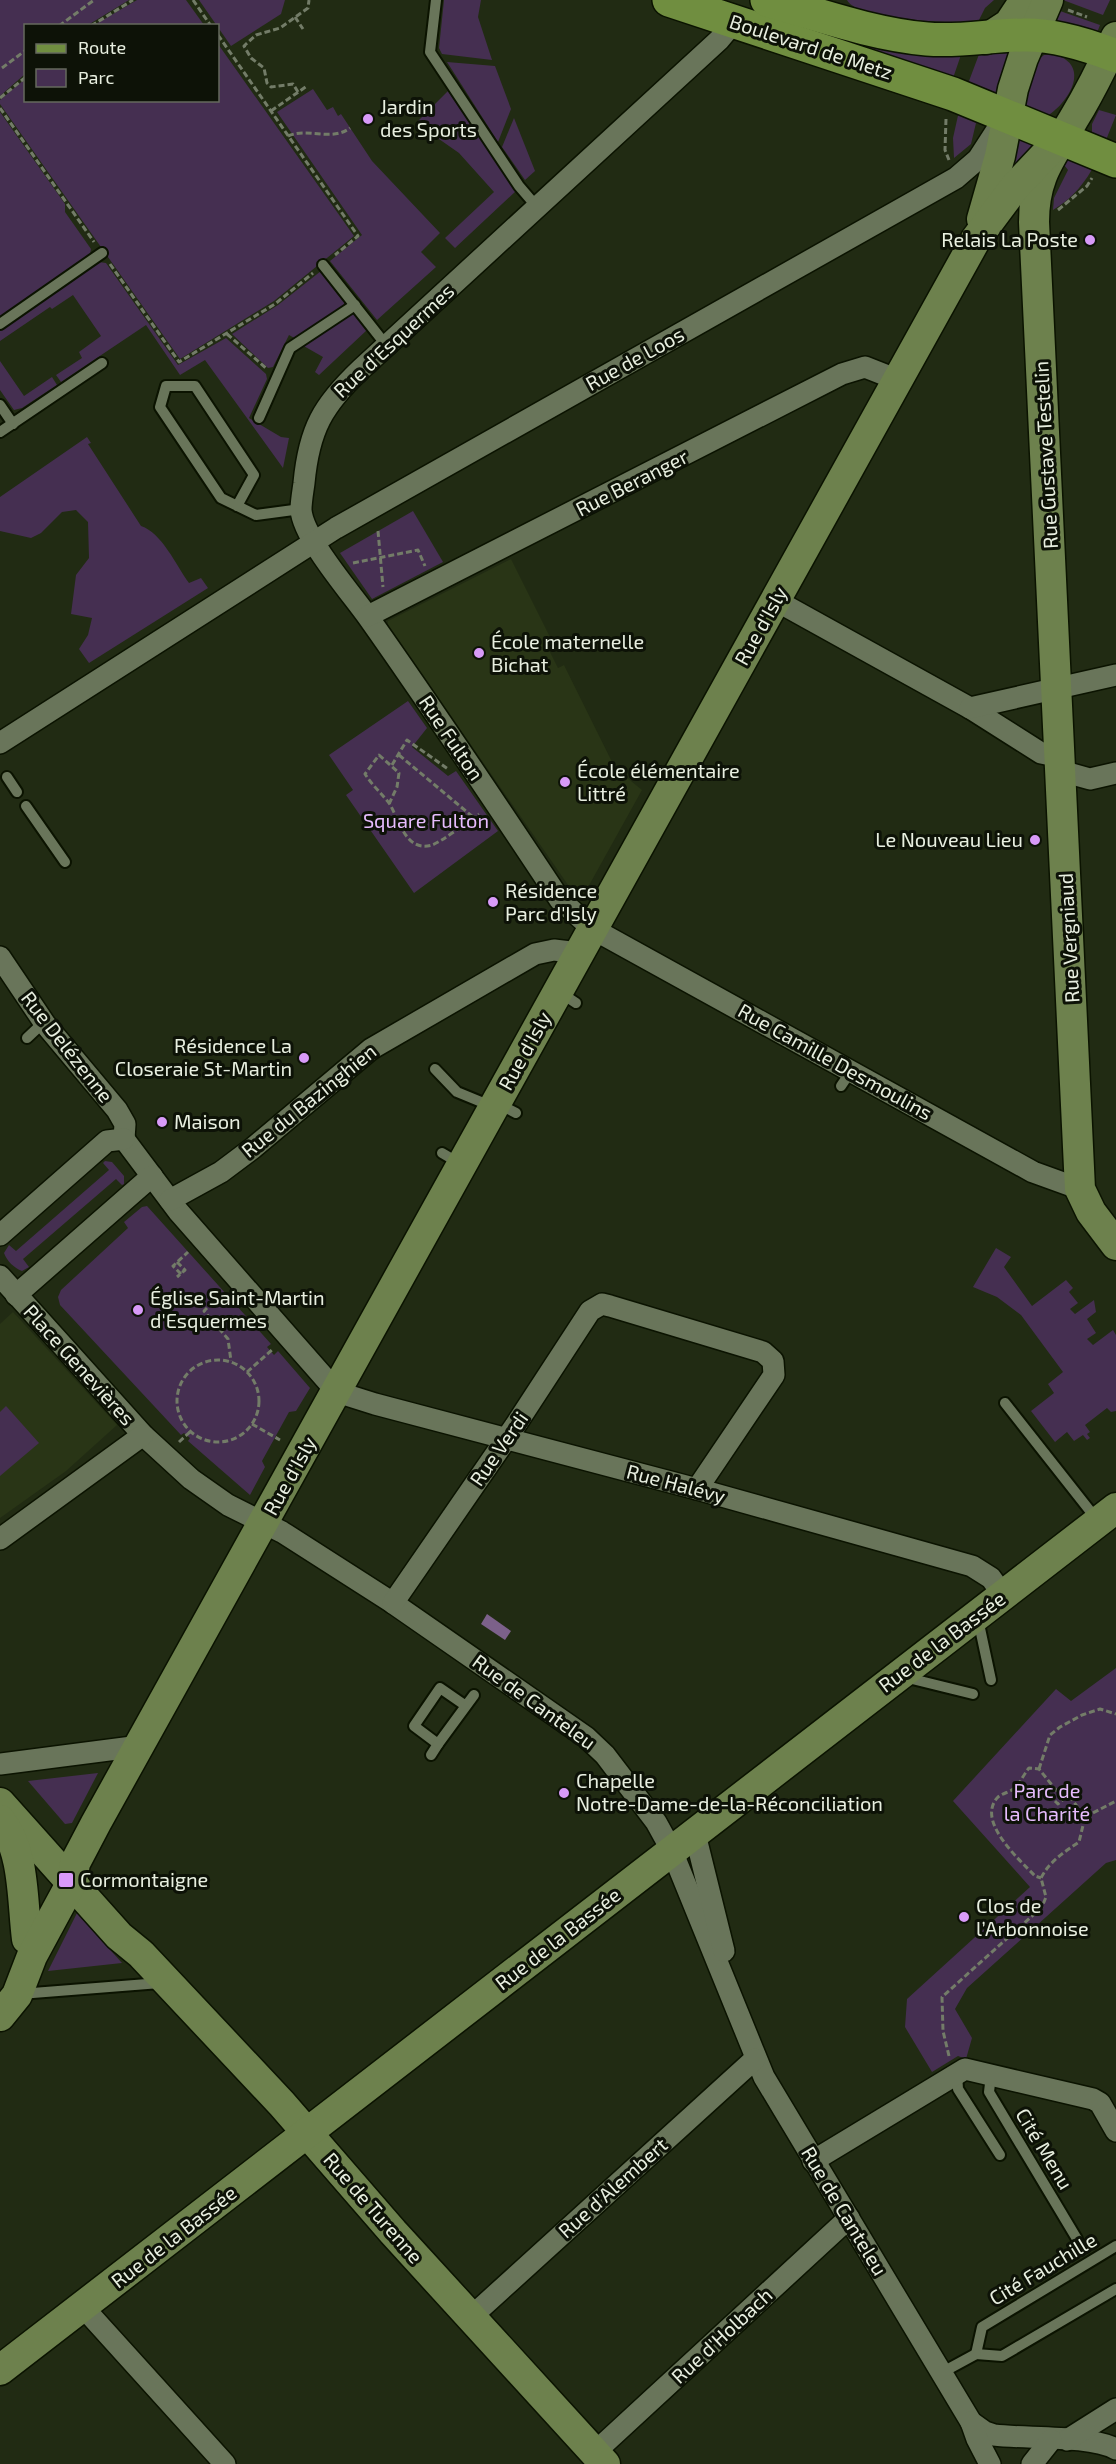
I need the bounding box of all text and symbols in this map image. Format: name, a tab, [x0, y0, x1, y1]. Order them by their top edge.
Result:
street label: Boulevard de Metz	[727, 8, 896, 84]
legend	[24, 24, 219, 102]
text: Route	[78, 36, 126, 58]
text: Parc	[78, 66, 114, 88]
place label: Jardin des Sports	[380, 94, 477, 141]
marker: Jardin des Sports	[361, 112, 375, 126]
place label: Relais La Poste	[941, 227, 1078, 251]
marker: Relais La Poste	[1083, 233, 1097, 247]
street label: Rue d'Esquermes	[328, 278, 459, 402]
street label: Rue de Loos	[581, 321, 688, 395]
street label: Rue Gustave Testelin	[1028, 361, 1062, 550]
street label: Rue Beranger	[571, 444, 692, 521]
street label: Rue d'Isly	[729, 582, 792, 669]
place label: École maternelle Bichat	[491, 629, 644, 676]
marker: École maternelle Bichat	[472, 646, 486, 660]
street label: Rue Fulton	[415, 690, 489, 784]
place label: École élémentaire Littré	[577, 758, 740, 805]
marker: École élémentaire Littré	[558, 775, 572, 789]
park label: Square Fulton	[363, 808, 489, 832]
place label: Le Nouveau Lieu	[875, 827, 1023, 851]
marker: Le Nouveau Lieu	[1028, 833, 1042, 847]
street label: Rue Vergniaud	[1053, 872, 1083, 1004]
place label: Résidence Parc d'Isly	[505, 878, 597, 925]
marker: Résidence Parc d'Isly	[486, 895, 500, 909]
street label: Rue Delézenne	[17, 986, 119, 1107]
street label: Rue Camille Desmoulins	[734, 998, 937, 1124]
street label: Rue d'Isly	[493, 1007, 556, 1094]
place label: Résidence La Closeraie St-Martin	[115, 1033, 292, 1080]
street label: Rue du Bazinghien	[236, 1038, 381, 1162]
marker: Résidence La Closeraie St-Martin	[297, 1051, 311, 1065]
place label: Maison	[174, 1109, 241, 1133]
marker: Maison	[155, 1115, 169, 1129]
place label: Église Saint-Martin d'Esquermes	[150, 1285, 325, 1332]
street label: Place Genevières	[19, 1299, 140, 1430]
marker: Église Saint-Martin d'Esquermes	[131, 1303, 145, 1317]
street label: Rue Verdi	[464, 1407, 532, 1490]
street label: Rue d'Isly	[258, 1432, 321, 1519]
street label: Rue Halévy	[624, 1458, 729, 1508]
street label: Rue de la Bassée	[873, 1586, 1009, 1697]
street label: Rue de Canteleu	[468, 1649, 601, 1754]
place label: Chapelle Notre-Dame-de-la-Réconciliation	[576, 1768, 883, 1815]
park label: Parc de la Charité	[1004, 1778, 1090, 1825]
marker: Chapelle Notre-Dame-de-la-Réconciliation	[557, 1786, 571, 1800]
place label: Cormontaigne	[80, 1867, 208, 1891]
marker: Cormontaigne	[57, 1871, 75, 1889]
street label: Rue de la Bassée	[490, 1882, 625, 1995]
place label: Clos de l’Arbonnoise	[976, 1893, 1089, 1940]
marker: Clos de l’Arbonnoise	[957, 1910, 971, 1924]
street label: Cité Menu	[1011, 2104, 1078, 2193]
street label: Rue d'Alembert	[553, 2132, 672, 2242]
street label: Rue de Canteleu	[797, 2142, 893, 2279]
street label: Rue de Turenne	[319, 2147, 428, 2268]
street label: Rue de la Bassée	[106, 2180, 241, 2293]
street label: Cité Fauchille	[984, 2227, 1100, 2310]
street label: Rue d'Holbach	[666, 2282, 777, 2388]

